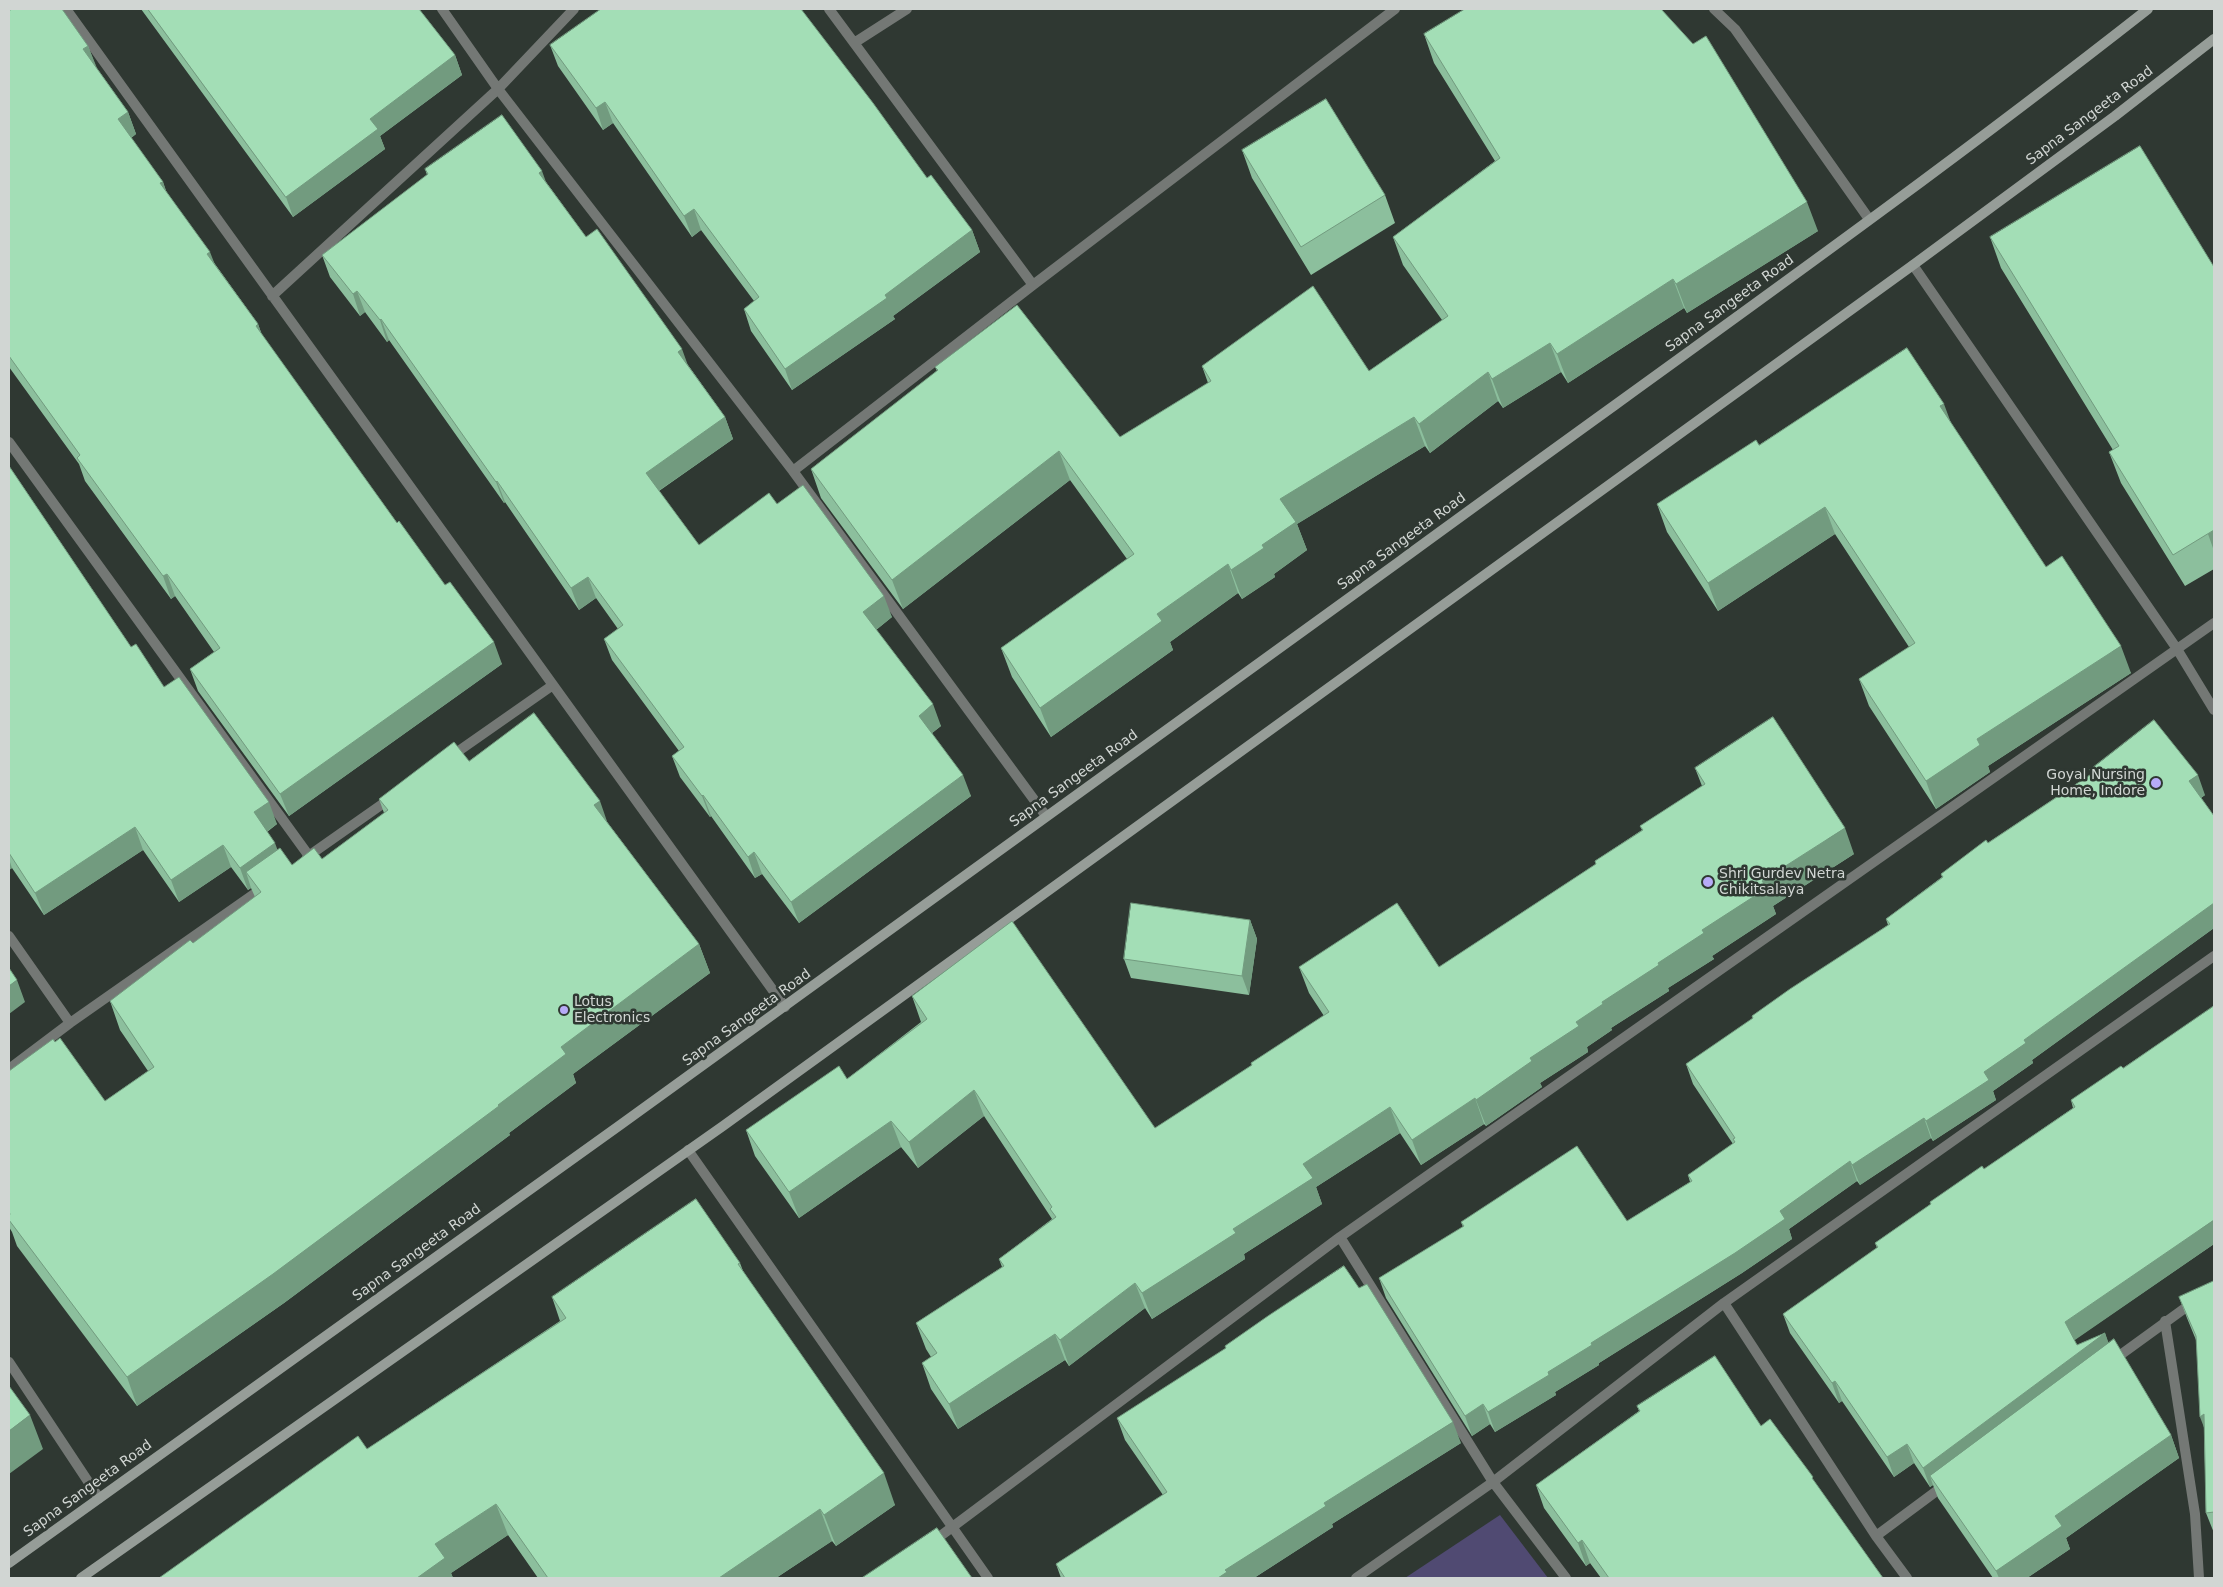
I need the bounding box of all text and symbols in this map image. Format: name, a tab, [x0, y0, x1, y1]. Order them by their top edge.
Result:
street label: Sapna Sangeeta Road	[2023, 63, 2157, 169]
street label: Sapna Sangeeta Road	[1663, 252, 1797, 356]
street label: Sapna Sangeeta Road	[1335, 490, 1469, 594]
street label: Sapna Sangeeta Road	[1007, 727, 1141, 831]
place label: Goyal Nursing Home, Indore	[2046, 767, 2145, 800]
marker: Goyal Nursing Home, Indore	[2149, 776, 2163, 790]
place label: Shri Gurdev Netra Chikitsalaya	[1719, 866, 1845, 899]
marker: Shri Gurdev Netra Chikitsalaya	[1701, 875, 1715, 889]
street label: Sapna Sangeeta Road	[680, 966, 814, 1070]
place label: Lotus Electronics	[574, 994, 650, 1026]
marker: Lotus Electronics	[558, 1004, 570, 1016]
street label: Sapna Sangeeta Road	[350, 1201, 484, 1305]
street label: Sapna Sangeeta Road	[21, 1437, 155, 1541]

